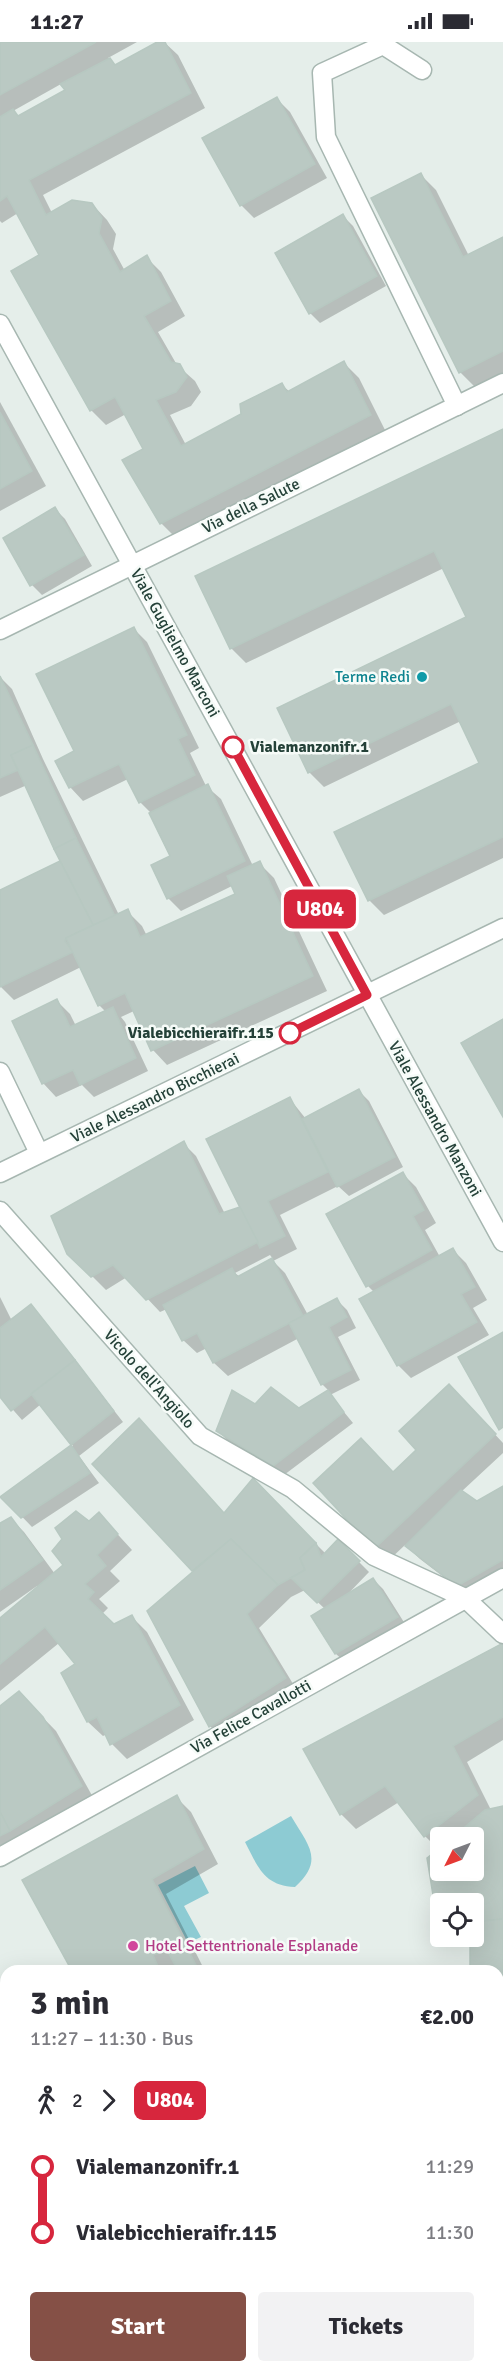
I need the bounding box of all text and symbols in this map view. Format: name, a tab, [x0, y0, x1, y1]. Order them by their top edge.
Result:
text: 11:27	[30, 8, 84, 35]
street label: Via della Salute	[199, 474, 303, 538]
street label: Viale Guglielmo Marconi	[126, 565, 224, 721]
place label: Terme Redi	[335, 667, 410, 687]
marker: Terme Redi	[415, 670, 429, 684]
marker: Vialemanzonifr.1	[222, 736, 244, 758]
place label: Vialemanzonifr.1	[250, 737, 369, 757]
line badge: U804	[278, 890, 362, 928]
text: U804	[296, 896, 344, 922]
marker: Vialebicchieraifr.115	[279, 1022, 301, 1044]
place label: Vialebicchieraifr.115	[128, 1023, 274, 1043]
street label: Viale Alessandro Manzoni	[384, 1038, 486, 1200]
street label: Viale Alessandro Bicchierai	[68, 1048, 242, 1148]
street label: Vicolo dell'Angiolo	[99, 1325, 199, 1433]
street label: Via Felice Cavallotti	[187, 1676, 315, 1758]
north arrow	[430, 1827, 484, 1881]
map controls	[430, 1827, 484, 1947]
button: locate	[430, 1893, 484, 1947]
place label: Hotel Settentrionale Esplanade	[145, 1936, 358, 1956]
marker: Hotel Settentrionale Esplanade	[126, 1939, 140, 1953]
text: 3 min	[30, 1983, 110, 2024]
text: €2.00	[420, 2003, 474, 2030]
text: 11:27 – 11:30 · Bus	[30, 2026, 193, 2051]
icon: walk	[30, 2084, 63, 2117]
icon: forward	[92, 2084, 125, 2117]
text: U804	[146, 2087, 194, 2113]
text: 2	[72, 2088, 83, 2113]
text: Vialemanzonifr.1	[76, 2153, 239, 2180]
text: 11:29	[425, 2154, 474, 2179]
text: Vialebicchieraifr.115	[76, 2219, 277, 2246]
text: 11:30	[425, 2220, 474, 2245]
button: Start	[30, 2292, 246, 2361]
button: Tickets	[258, 2292, 474, 2361]

